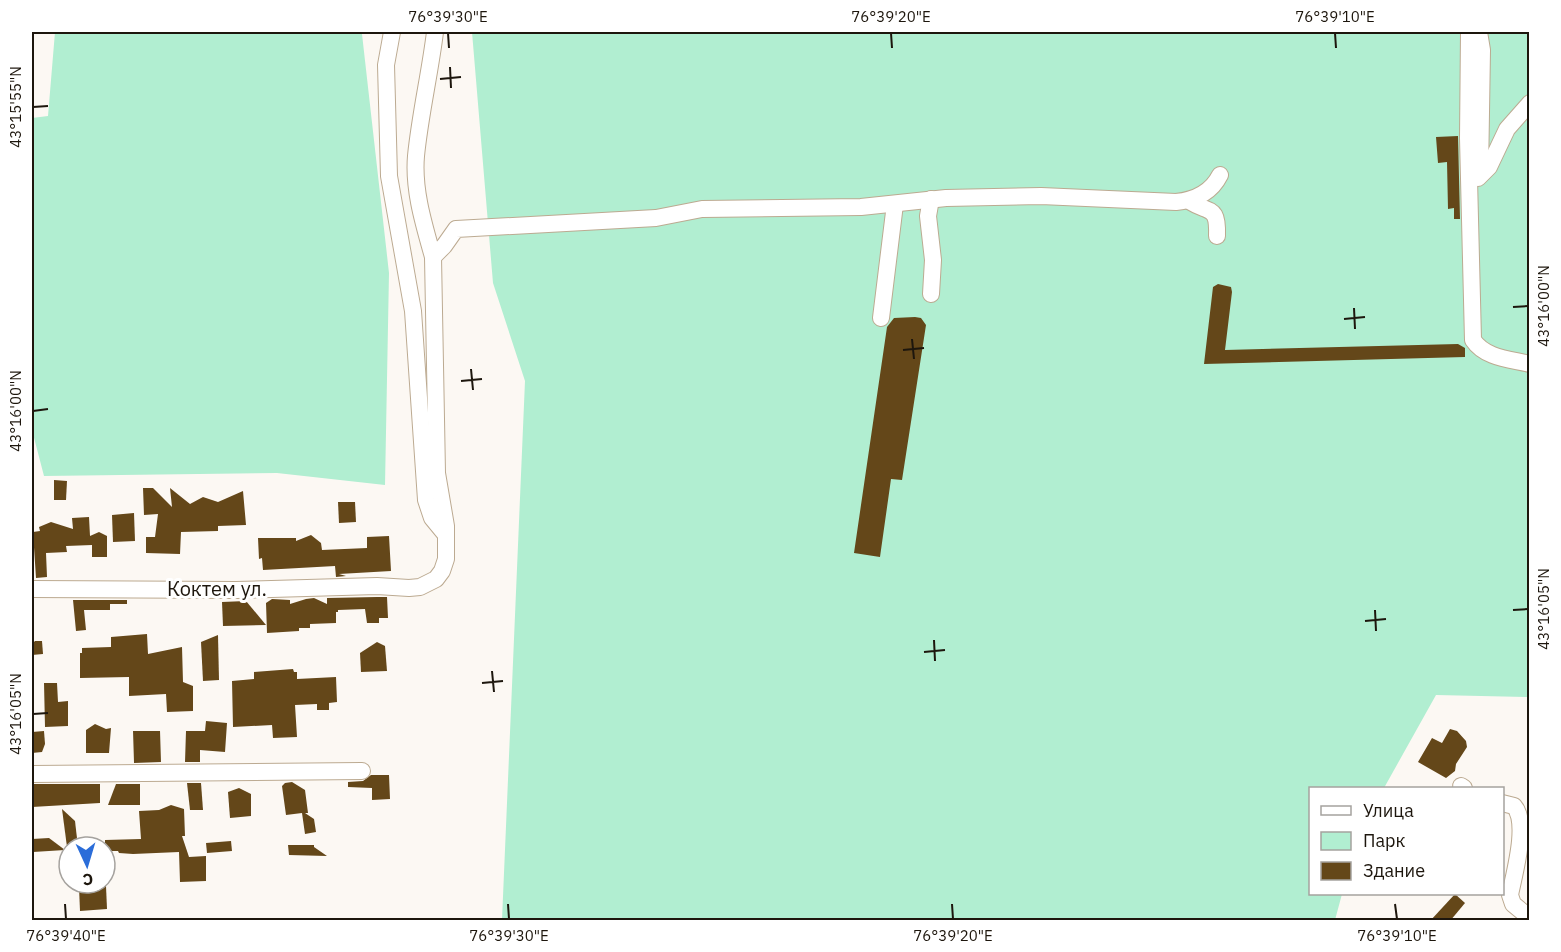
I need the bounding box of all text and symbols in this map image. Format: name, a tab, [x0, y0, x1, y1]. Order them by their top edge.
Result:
text: 76°39'30"E	[408, 7, 488, 26]
text: 76°39'20"E	[851, 7, 931, 26]
text: 76°39'10"E	[1295, 7, 1375, 26]
text: 43°15'55"N	[6, 66, 25, 148]
text: 43°16'00"N	[1534, 265, 1553, 347]
text: 43°16'00"N	[6, 370, 25, 452]
text: 43°16'05"N	[1534, 568, 1553, 650]
street label: Коктем ул.	[167, 575, 267, 602]
text: 43°16'05"N	[6, 673, 25, 755]
legend	[1309, 787, 1504, 895]
text: Улица	[1363, 799, 1414, 822]
text: Парк	[1363, 829, 1406, 852]
north arrow	[57, 835, 117, 895]
text: Здание	[1363, 859, 1425, 882]
text: С	[82, 870, 94, 890]
text: 76°39'40"E	[26, 926, 106, 945]
text: 76°39'30"E	[469, 926, 549, 945]
text: 76°39'20"E	[913, 926, 993, 945]
text: 76°39'10"E	[1357, 926, 1437, 945]

